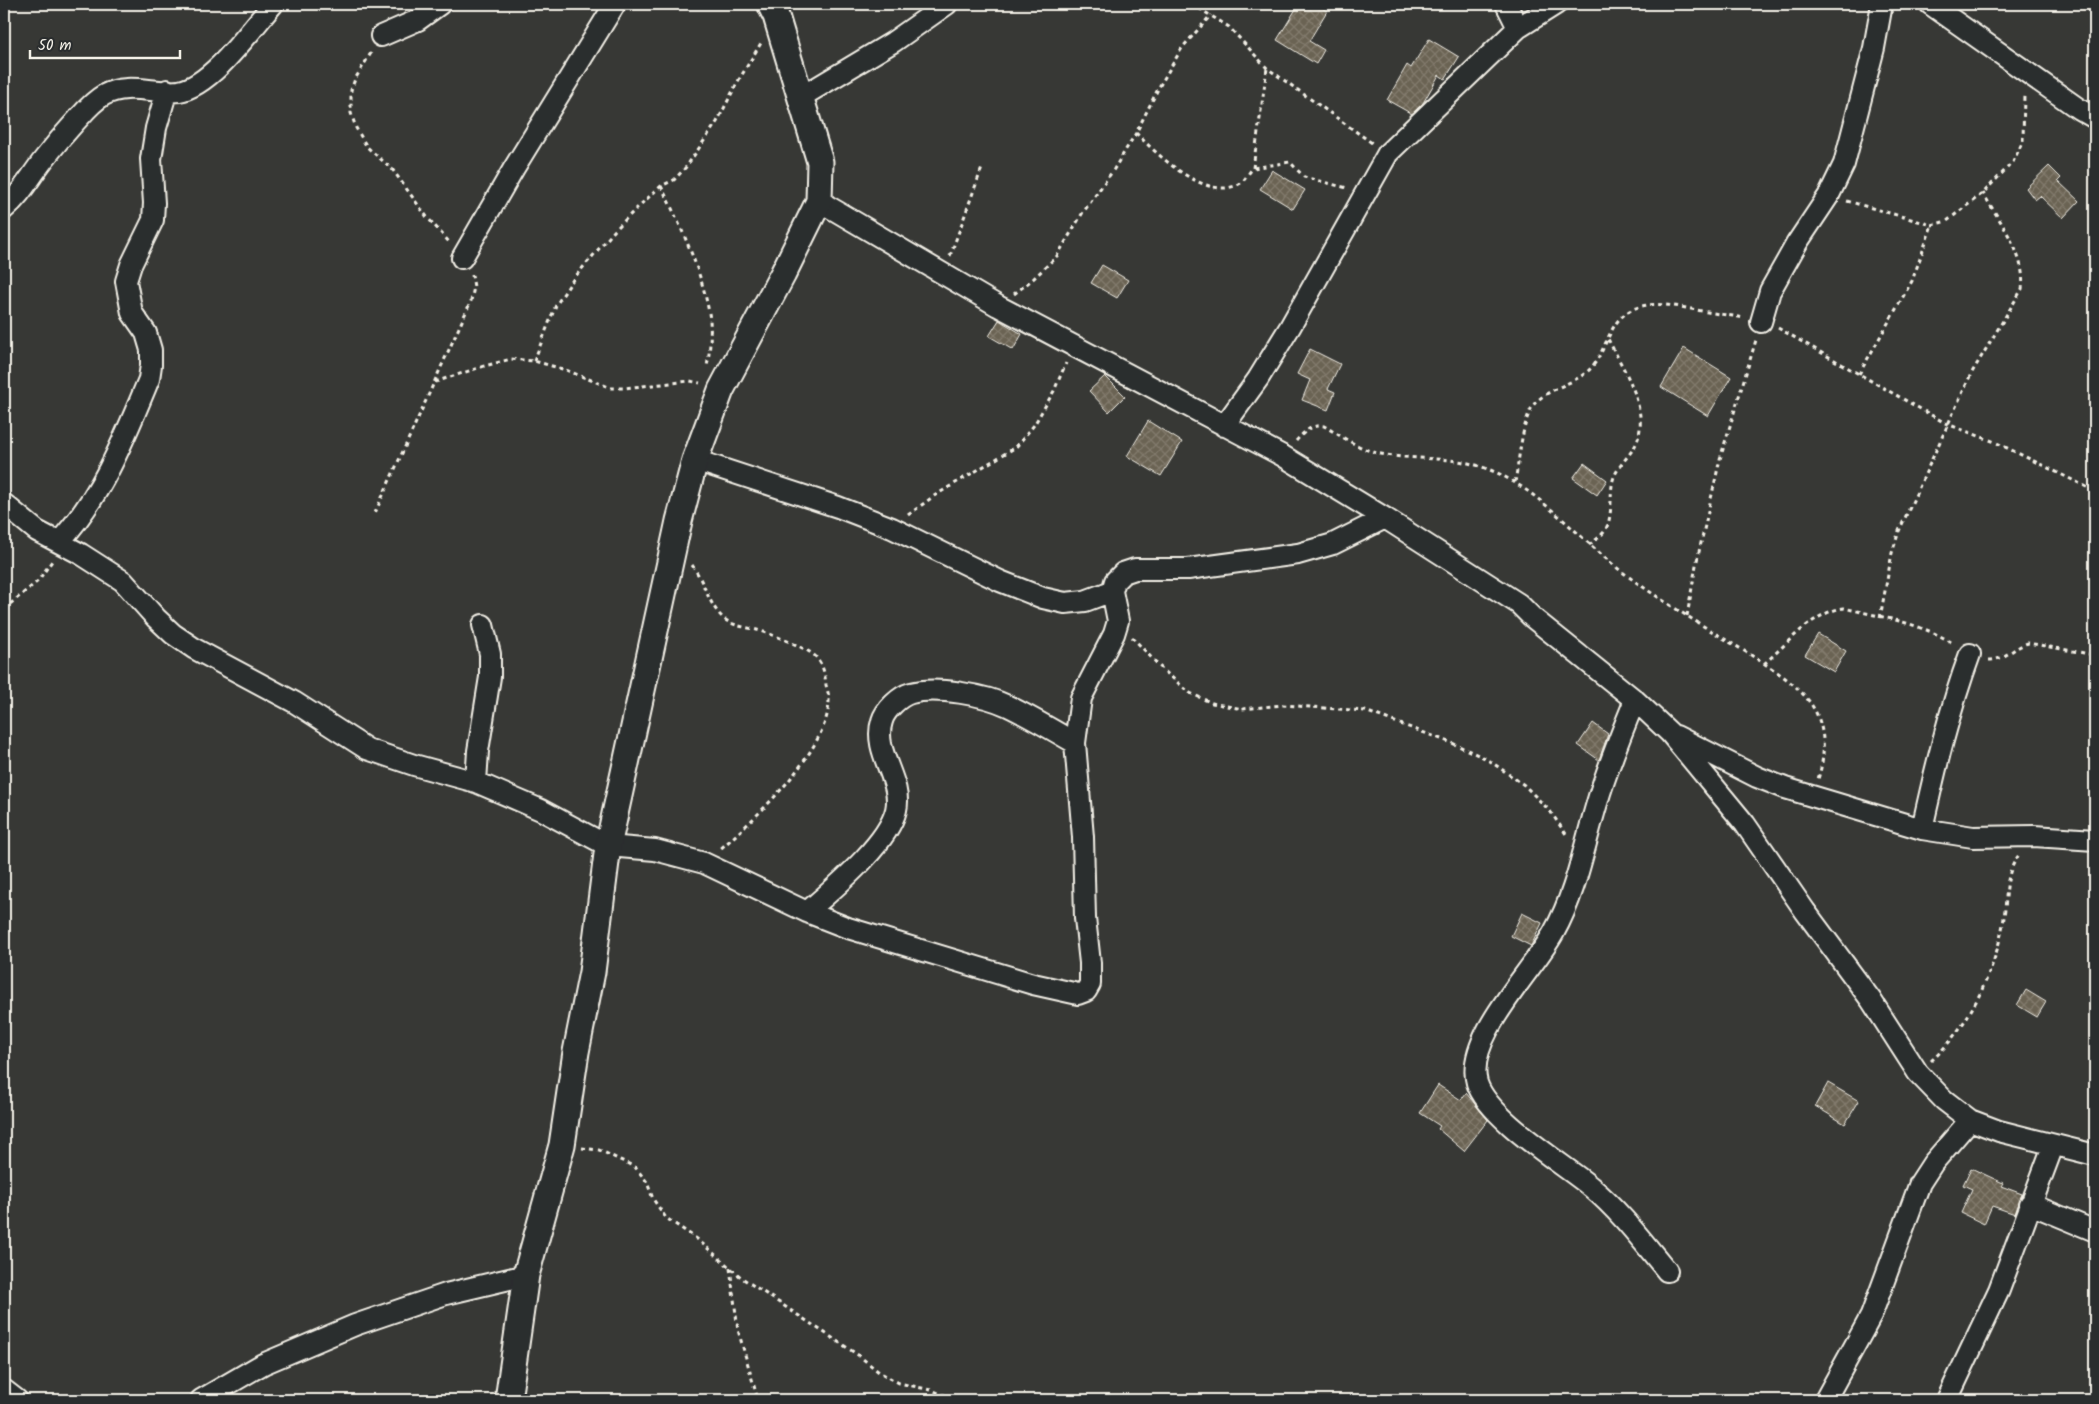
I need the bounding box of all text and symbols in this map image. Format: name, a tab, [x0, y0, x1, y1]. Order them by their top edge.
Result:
scale bar	[30, 28, 180, 60]
text: 50 m	[38, 34, 72, 58]

